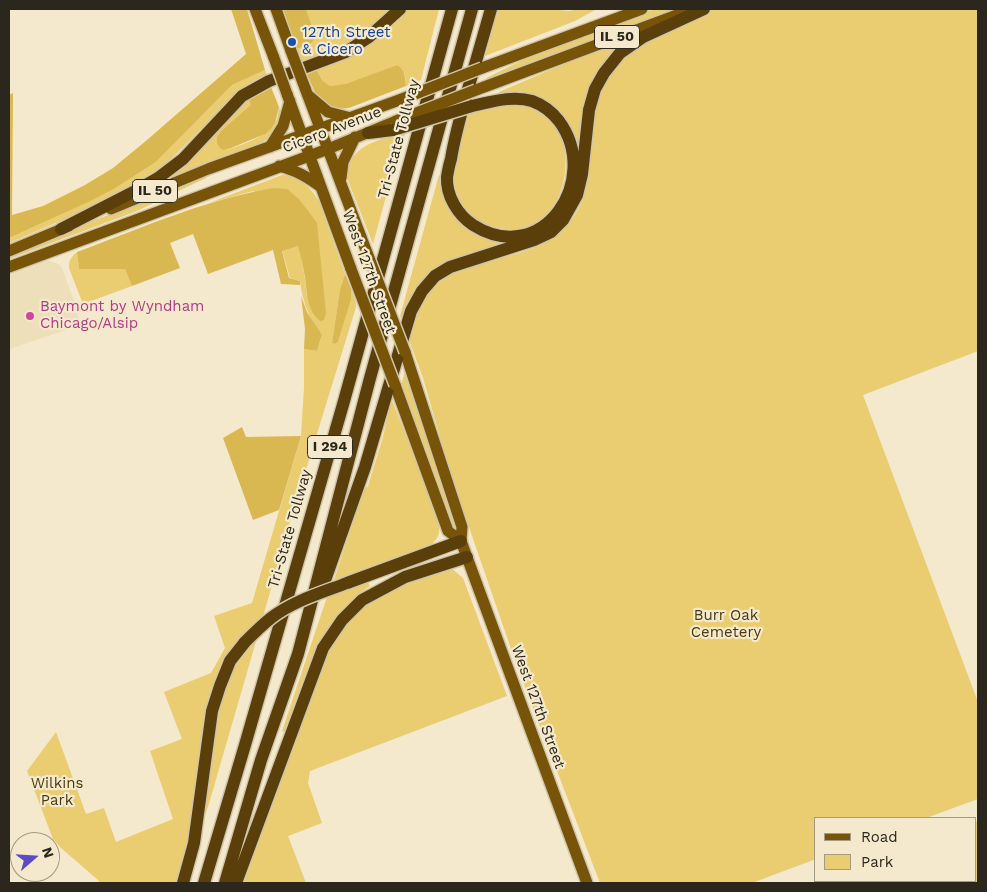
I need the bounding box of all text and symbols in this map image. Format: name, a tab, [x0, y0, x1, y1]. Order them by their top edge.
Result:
place label: 127th Street & Cicero	[302, 24, 391, 59]
road number: IL 50	[594, 26, 640, 48]
marker: 127th Street & Cicero	[286, 36, 298, 48]
street label: Tri-State Tollway	[374, 77, 424, 201]
street label: Cicero Avenue	[280, 103, 384, 157]
road number: IL 50	[132, 180, 178, 202]
street label: West 127th Street	[338, 208, 400, 336]
place label: Baymont by Wyndham Chicago/Alsip	[40, 298, 204, 333]
marker: Baymont by Wyndham Chicago/Alsip	[24, 310, 36, 322]
road number: I 294	[308, 436, 352, 458]
street label: Tri-State Tollway	[264, 467, 316, 591]
park label: Burr Oak Cemetery	[691, 607, 761, 642]
street label: West 127th Street	[507, 643, 569, 771]
park label: Wilkins Park	[31, 775, 83, 810]
legend	[814, 817, 977, 882]
text: Road	[861, 828, 898, 846]
north arrow	[10, 832, 60, 882]
text: N	[39, 845, 57, 860]
text: Park	[861, 853, 893, 871]

